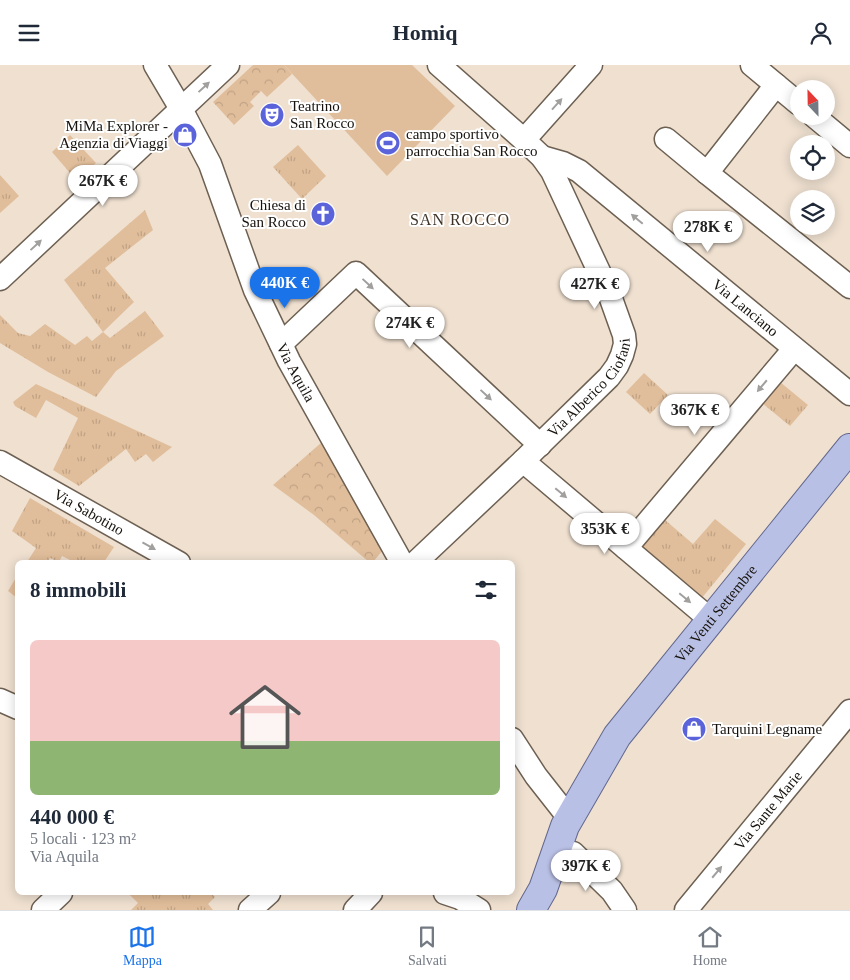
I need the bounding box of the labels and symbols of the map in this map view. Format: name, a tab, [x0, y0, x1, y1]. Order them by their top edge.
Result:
north arrow	[790, 80, 835, 125]
one-way arrow	[198, 81, 210, 93]
one-way arrow	[551, 97, 562, 110]
place label: Teatrino San Rocco	[290, 98, 355, 131]
theatre icon: Teatrino San Rocco	[259, 102, 285, 128]
place label: MiMa Explorer - Agenzia di Viaggi	[59, 118, 168, 151]
shop icon: MiMa Explorer - Agenzia di Viaggi	[172, 122, 198, 148]
place label: campo sportivo parrocchia San Rocco	[406, 126, 538, 159]
sports icon: campo sportivo parrocchia San Rocco	[375, 130, 401, 156]
pin: 267K €	[62, 165, 144, 207]
place label: Chiesa di San Rocco	[241, 197, 306, 230]
church icon: Chiesa di San Rocco	[310, 201, 336, 227]
district label: SAN ROCCO	[410, 211, 510, 228]
pin: 278K €	[667, 211, 749, 253]
one-way arrow	[630, 213, 643, 224]
one-way arrow	[29, 239, 41, 251]
pin: 440K €	[244, 267, 326, 309]
pin: 427K €	[554, 267, 636, 310]
street label: Via Lanciano	[709, 276, 781, 340]
one-way arrow	[361, 278, 373, 290]
pin: 274K €	[369, 307, 451, 349]
street label: Via Alberico Ciofani	[545, 337, 633, 440]
street label: Via Aquila	[274, 340, 318, 405]
one-way arrow	[757, 379, 768, 392]
one-way arrow	[480, 389, 492, 401]
pin: 367K €	[654, 393, 736, 436]
street label: Via Sabotino	[51, 486, 127, 538]
one-way arrow	[554, 487, 567, 498]
pin: 353K €	[564, 513, 646, 555]
one-way arrow	[143, 541, 156, 550]
street label: Via Venti Settembre	[672, 562, 760, 666]
one-way arrow	[678, 592, 691, 603]
shop icon: Tarquini Legname	[681, 716, 707, 742]
place label: Tarquini Legname	[712, 721, 822, 737]
street label: Via Sante Marie	[731, 767, 805, 853]
pin: 397K €	[545, 849, 627, 892]
one-way arrow	[711, 866, 722, 879]

